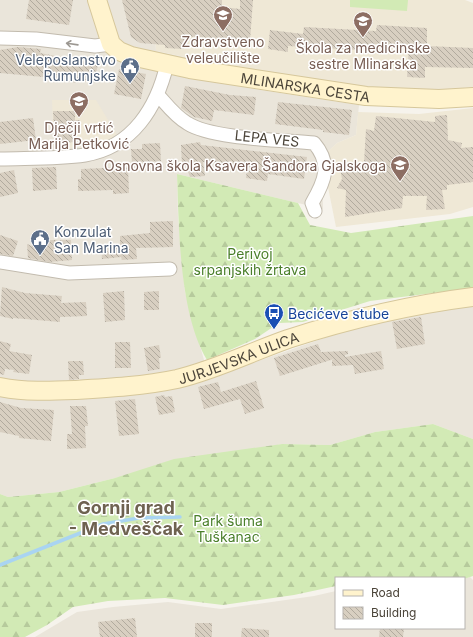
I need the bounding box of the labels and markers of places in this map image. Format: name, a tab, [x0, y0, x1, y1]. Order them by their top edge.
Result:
school or university icon: Zdravstveno veleučilište	[212, 4, 234, 32]
school or university icon: Škola za medicinske sestre Mlinarska	[352, 10, 374, 38]
place label: Zdravstveno veleučilište	[182, 33, 264, 66]
place label: Škola za medicinske sestre Mlinarska	[296, 39, 430, 72]
place label: Veleposlanstvo Rumunjske	[15, 51, 116, 84]
public building icon: Veleposlanstvo Rumunjske	[119, 56, 141, 84]
school or university icon: Dječji vrtić Marija Petković	[68, 90, 90, 118]
place label: Dječji vrtić Marija Petković	[29, 119, 129, 152]
school or university icon: Osnovna škola Ksavera Šandora Gjalskoga	[389, 154, 411, 182]
place label: Osnovna škola Ksavera Šandora Gjalskoga	[104, 157, 386, 174]
place label: Konzulat San Marina	[54, 223, 129, 256]
public building icon: Konzulat San Marina	[29, 228, 51, 256]
bus stop icon: Becićeve stube	[263, 302, 285, 330]
place label: Becićeve stube	[288, 305, 389, 322]

